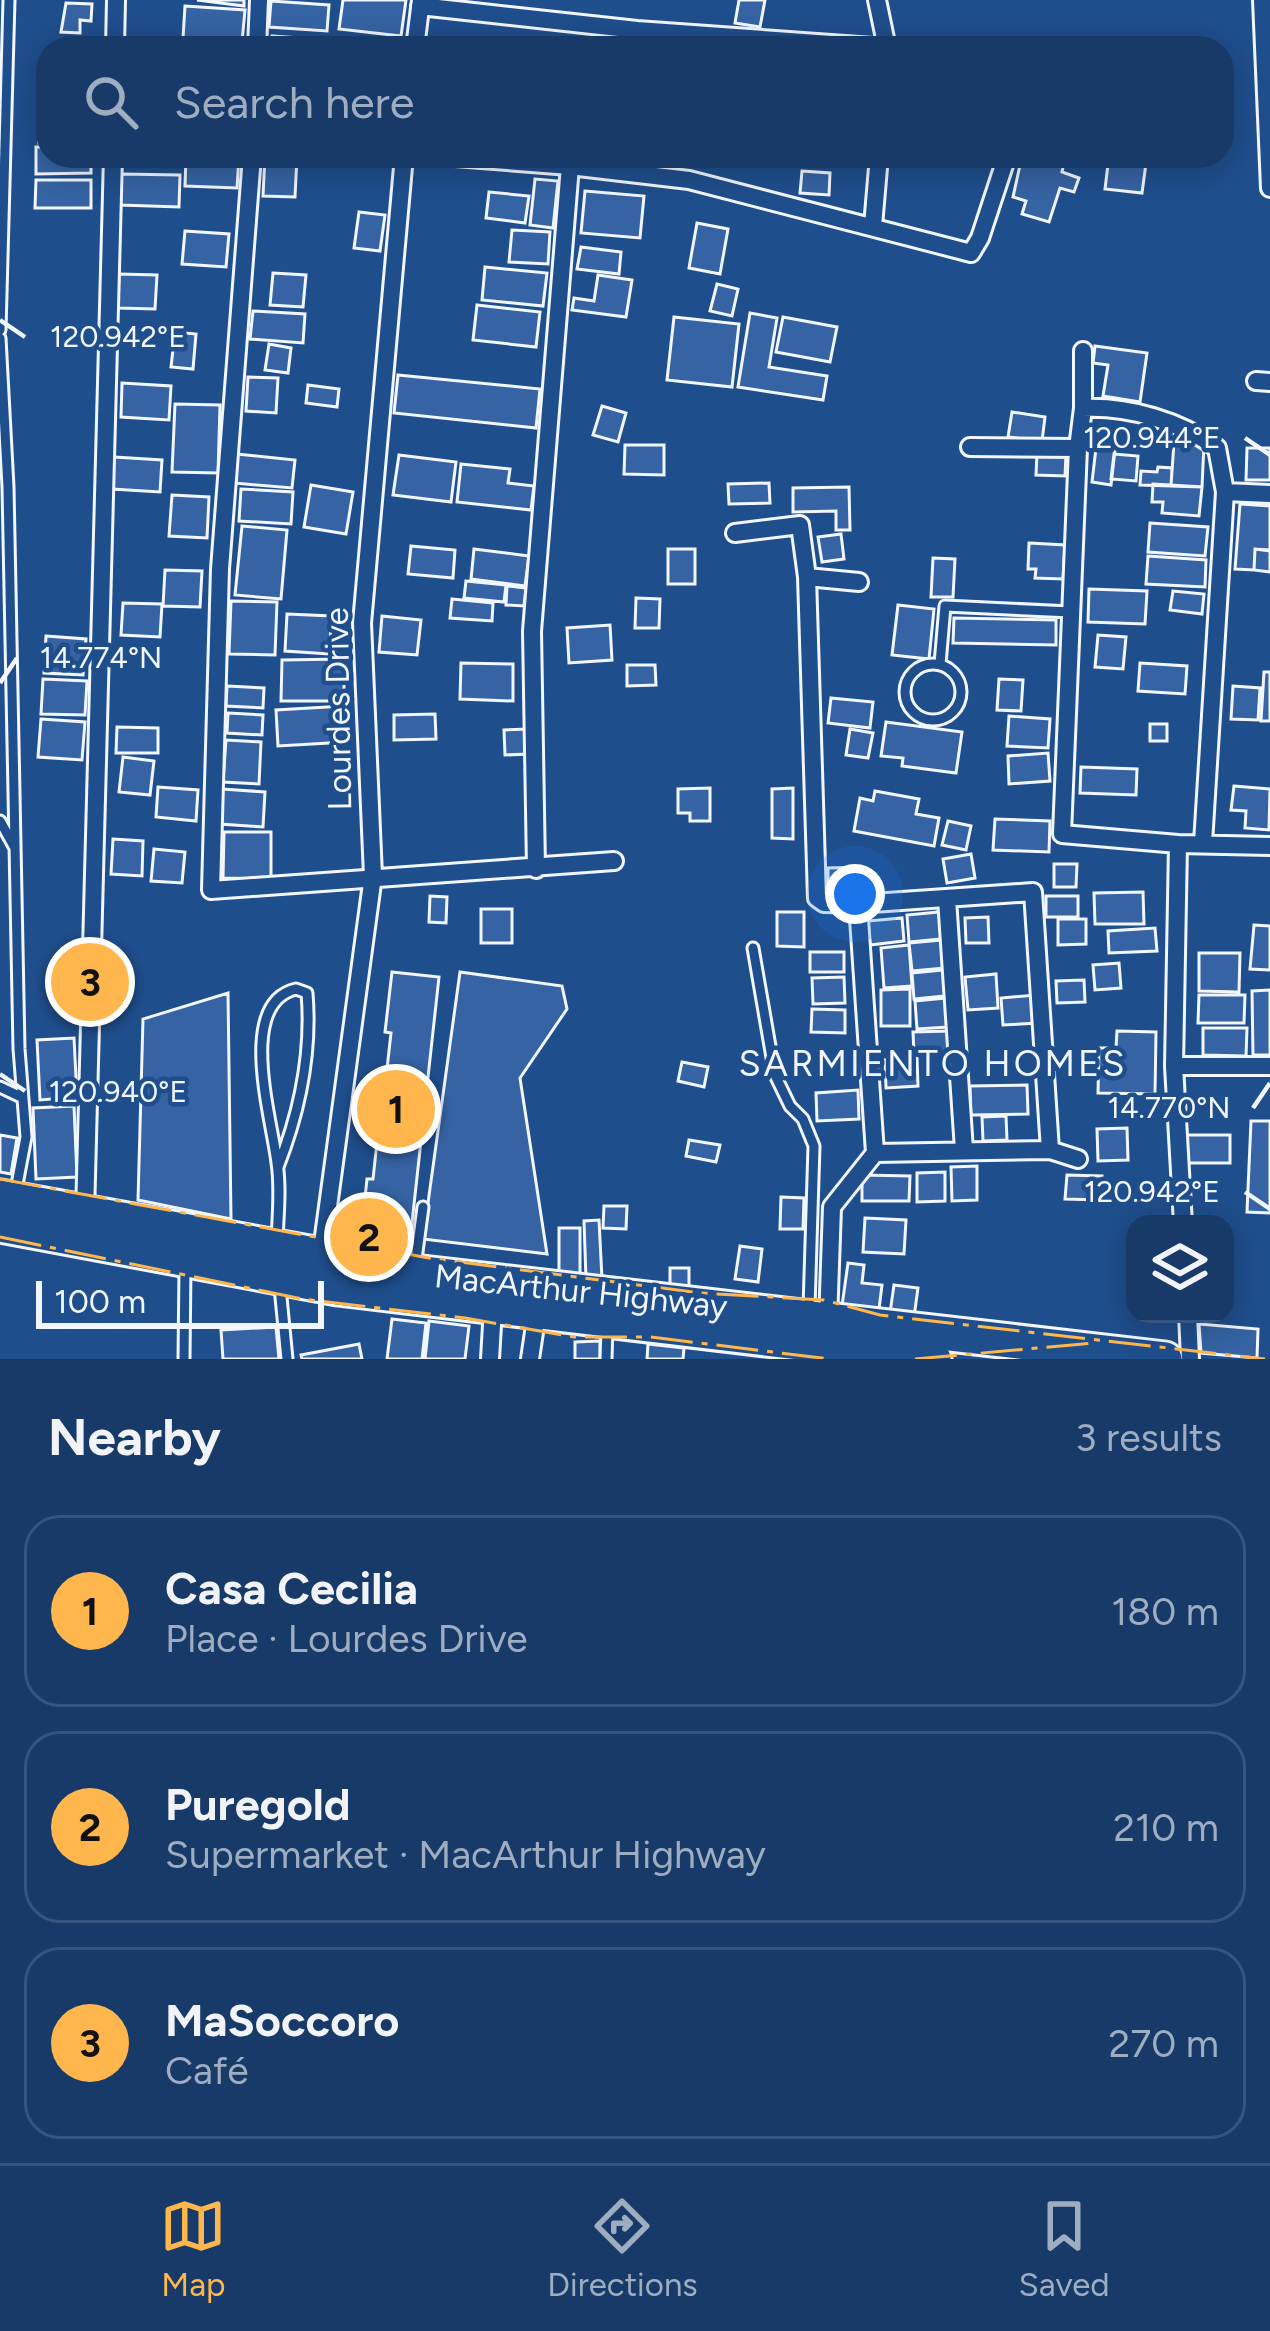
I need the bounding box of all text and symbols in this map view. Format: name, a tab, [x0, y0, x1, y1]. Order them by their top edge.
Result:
search box	[36, 36, 1234, 168]
icon: search	[78, 69, 144, 135]
text: Search here	[174, 75, 414, 129]
text: 120.942°E	[50, 318, 186, 355]
text: 120.944°E	[1083, 419, 1221, 456]
street label: Lourdes Drive	[317, 607, 359, 811]
text: 14.774°N	[40, 639, 162, 676]
your location	[825, 864, 885, 924]
pin: 3	[51, 937, 129, 1027]
district label: SARMIENTO HOMES	[739, 1042, 1127, 1085]
pin: 1	[357, 1064, 435, 1154]
text: 120.940°E	[49, 1073, 187, 1110]
text: 14.770°N	[1108, 1089, 1231, 1126]
text: 120.942°E	[1084, 1173, 1220, 1210]
pin: 2	[330, 1192, 408, 1282]
map controls	[1126, 1215, 1234, 1323]
button: layers	[1126, 1215, 1234, 1323]
street label: MacArthur Highway	[433, 1256, 730, 1326]
scale bar	[36, 1275, 324, 1328]
text: 100 m	[54, 1282, 146, 1321]
text: Nearby	[48, 1407, 221, 1468]
text: 3 results	[1075, 1414, 1222, 1461]
text: Casa Cecilia	[165, 1561, 418, 1615]
text: 1	[82, 1588, 98, 1635]
text: 180 m	[1111, 1588, 1219, 1635]
text: Place · Lourdes Drive	[165, 1615, 528, 1662]
text: Puregold	[165, 1777, 351, 1831]
text: 2	[79, 1804, 101, 1851]
text: 210 m	[1113, 1804, 1219, 1851]
text: Supermarket · MacArthur Highway	[165, 1831, 766, 1878]
text: MaSoccoro	[165, 1993, 400, 2047]
text: 3	[79, 2020, 101, 2067]
text: 270 m	[1108, 2020, 1219, 2067]
text: Café	[165, 2047, 249, 2094]
tab: Map	[160, 2193, 226, 2304]
tab: Directions	[547, 2193, 698, 2304]
tab: Saved	[1019, 2193, 1110, 2304]

